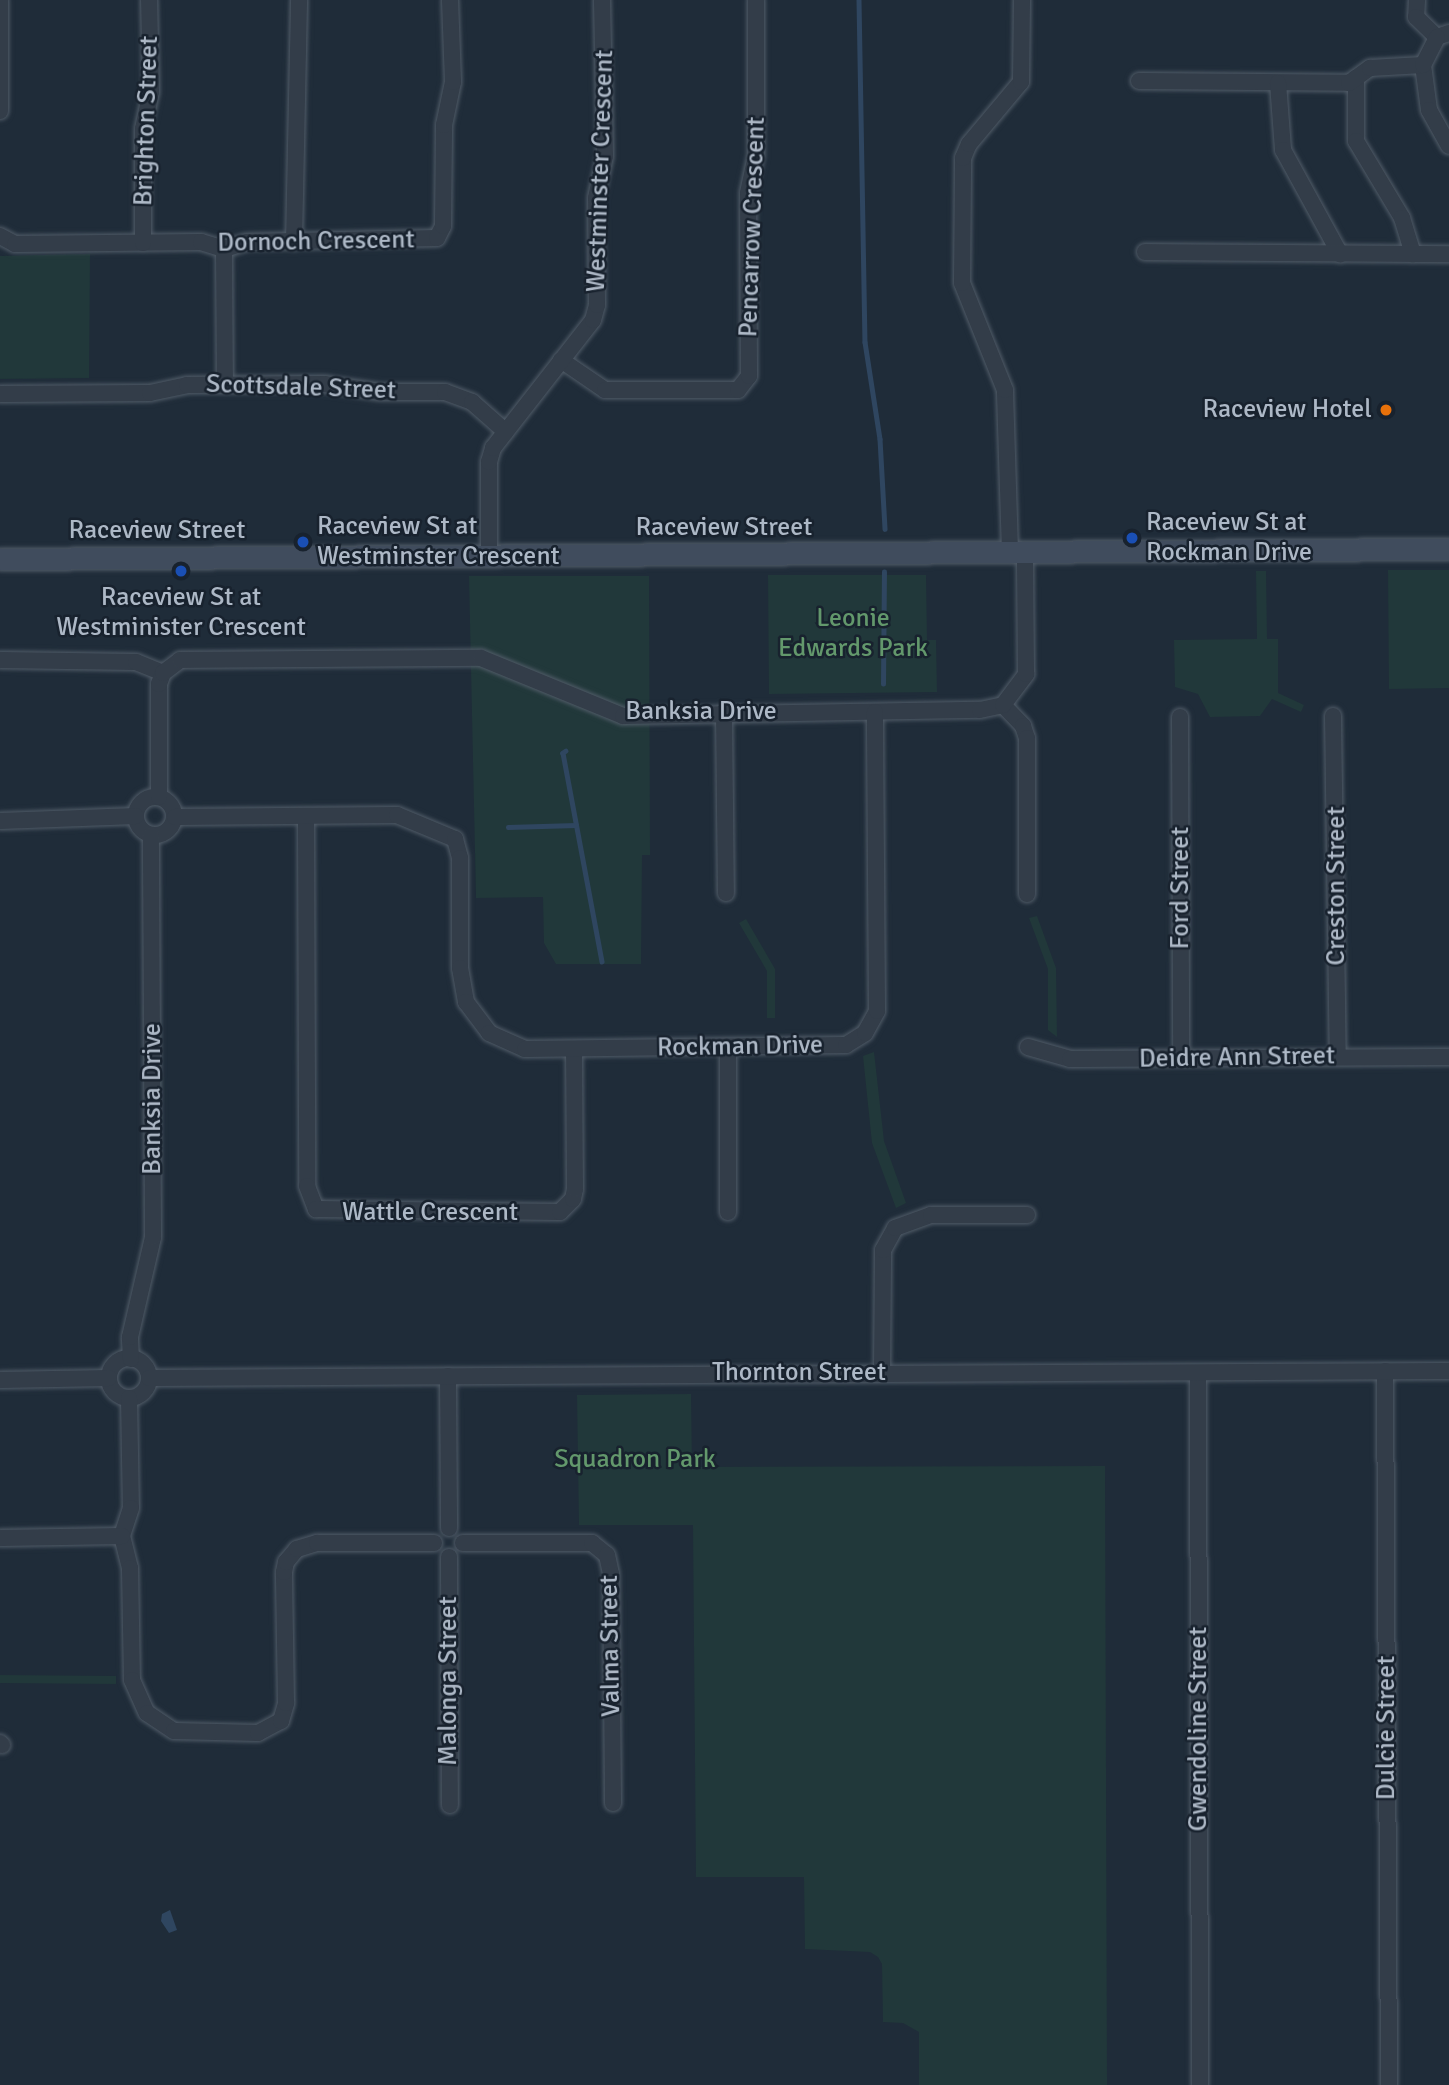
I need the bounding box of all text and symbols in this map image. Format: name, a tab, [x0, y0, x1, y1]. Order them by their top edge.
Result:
street label: Brighton Street	[128, 35, 166, 207]
street label: Westminster Crescent	[581, 49, 621, 293]
street label: Pencarrow Crescent	[734, 116, 772, 338]
street label: Dornoch Crescent	[217, 225, 415, 259]
street label: Scottsdale Street	[205, 369, 397, 407]
place label: Raceview Hotel	[1203, 394, 1372, 426]
marker: Raceview Hotel	[1378, 402, 1394, 418]
place label: Raceview St at Rockman Drive	[1146, 507, 1312, 568]
place label: Raceview St at Westminster Crescent	[317, 511, 560, 572]
street label: Raceview Street	[636, 512, 812, 544]
street label: Raceview Street	[69, 515, 245, 547]
marker: Raceview St at Rockman Drive	[1124, 530, 1140, 546]
marker: Raceview St at Westminster Crescent	[295, 534, 311, 550]
marker: Raceview St at Westminister Crescent	[173, 563, 189, 579]
place label: Raceview St at Westminister Crescent	[56, 582, 306, 644]
park label: Leonie Edwards Park	[778, 603, 928, 664]
street label: Banksia Drive	[625, 696, 777, 728]
street label: Creston Street	[1321, 806, 1353, 966]
street label: Ford Street	[1165, 827, 1197, 949]
street label: Banksia Drive	[137, 1023, 169, 1175]
street label: Rockman Drive	[657, 1030, 823, 1064]
street label: Deidre Ann Street	[1139, 1041, 1335, 1075]
street label: Wattle Crescent	[342, 1197, 518, 1229]
street label: Thornton Street	[712, 1357, 886, 1389]
park label: Squadron Park	[554, 1444, 716, 1476]
street label: Valma Street	[594, 1575, 628, 1717]
street label: Malonga Street	[433, 1596, 465, 1766]
street label: Gwendoline Street	[1183, 1627, 1215, 1831]
street label: Dulcie Street	[1371, 1656, 1403, 1800]

